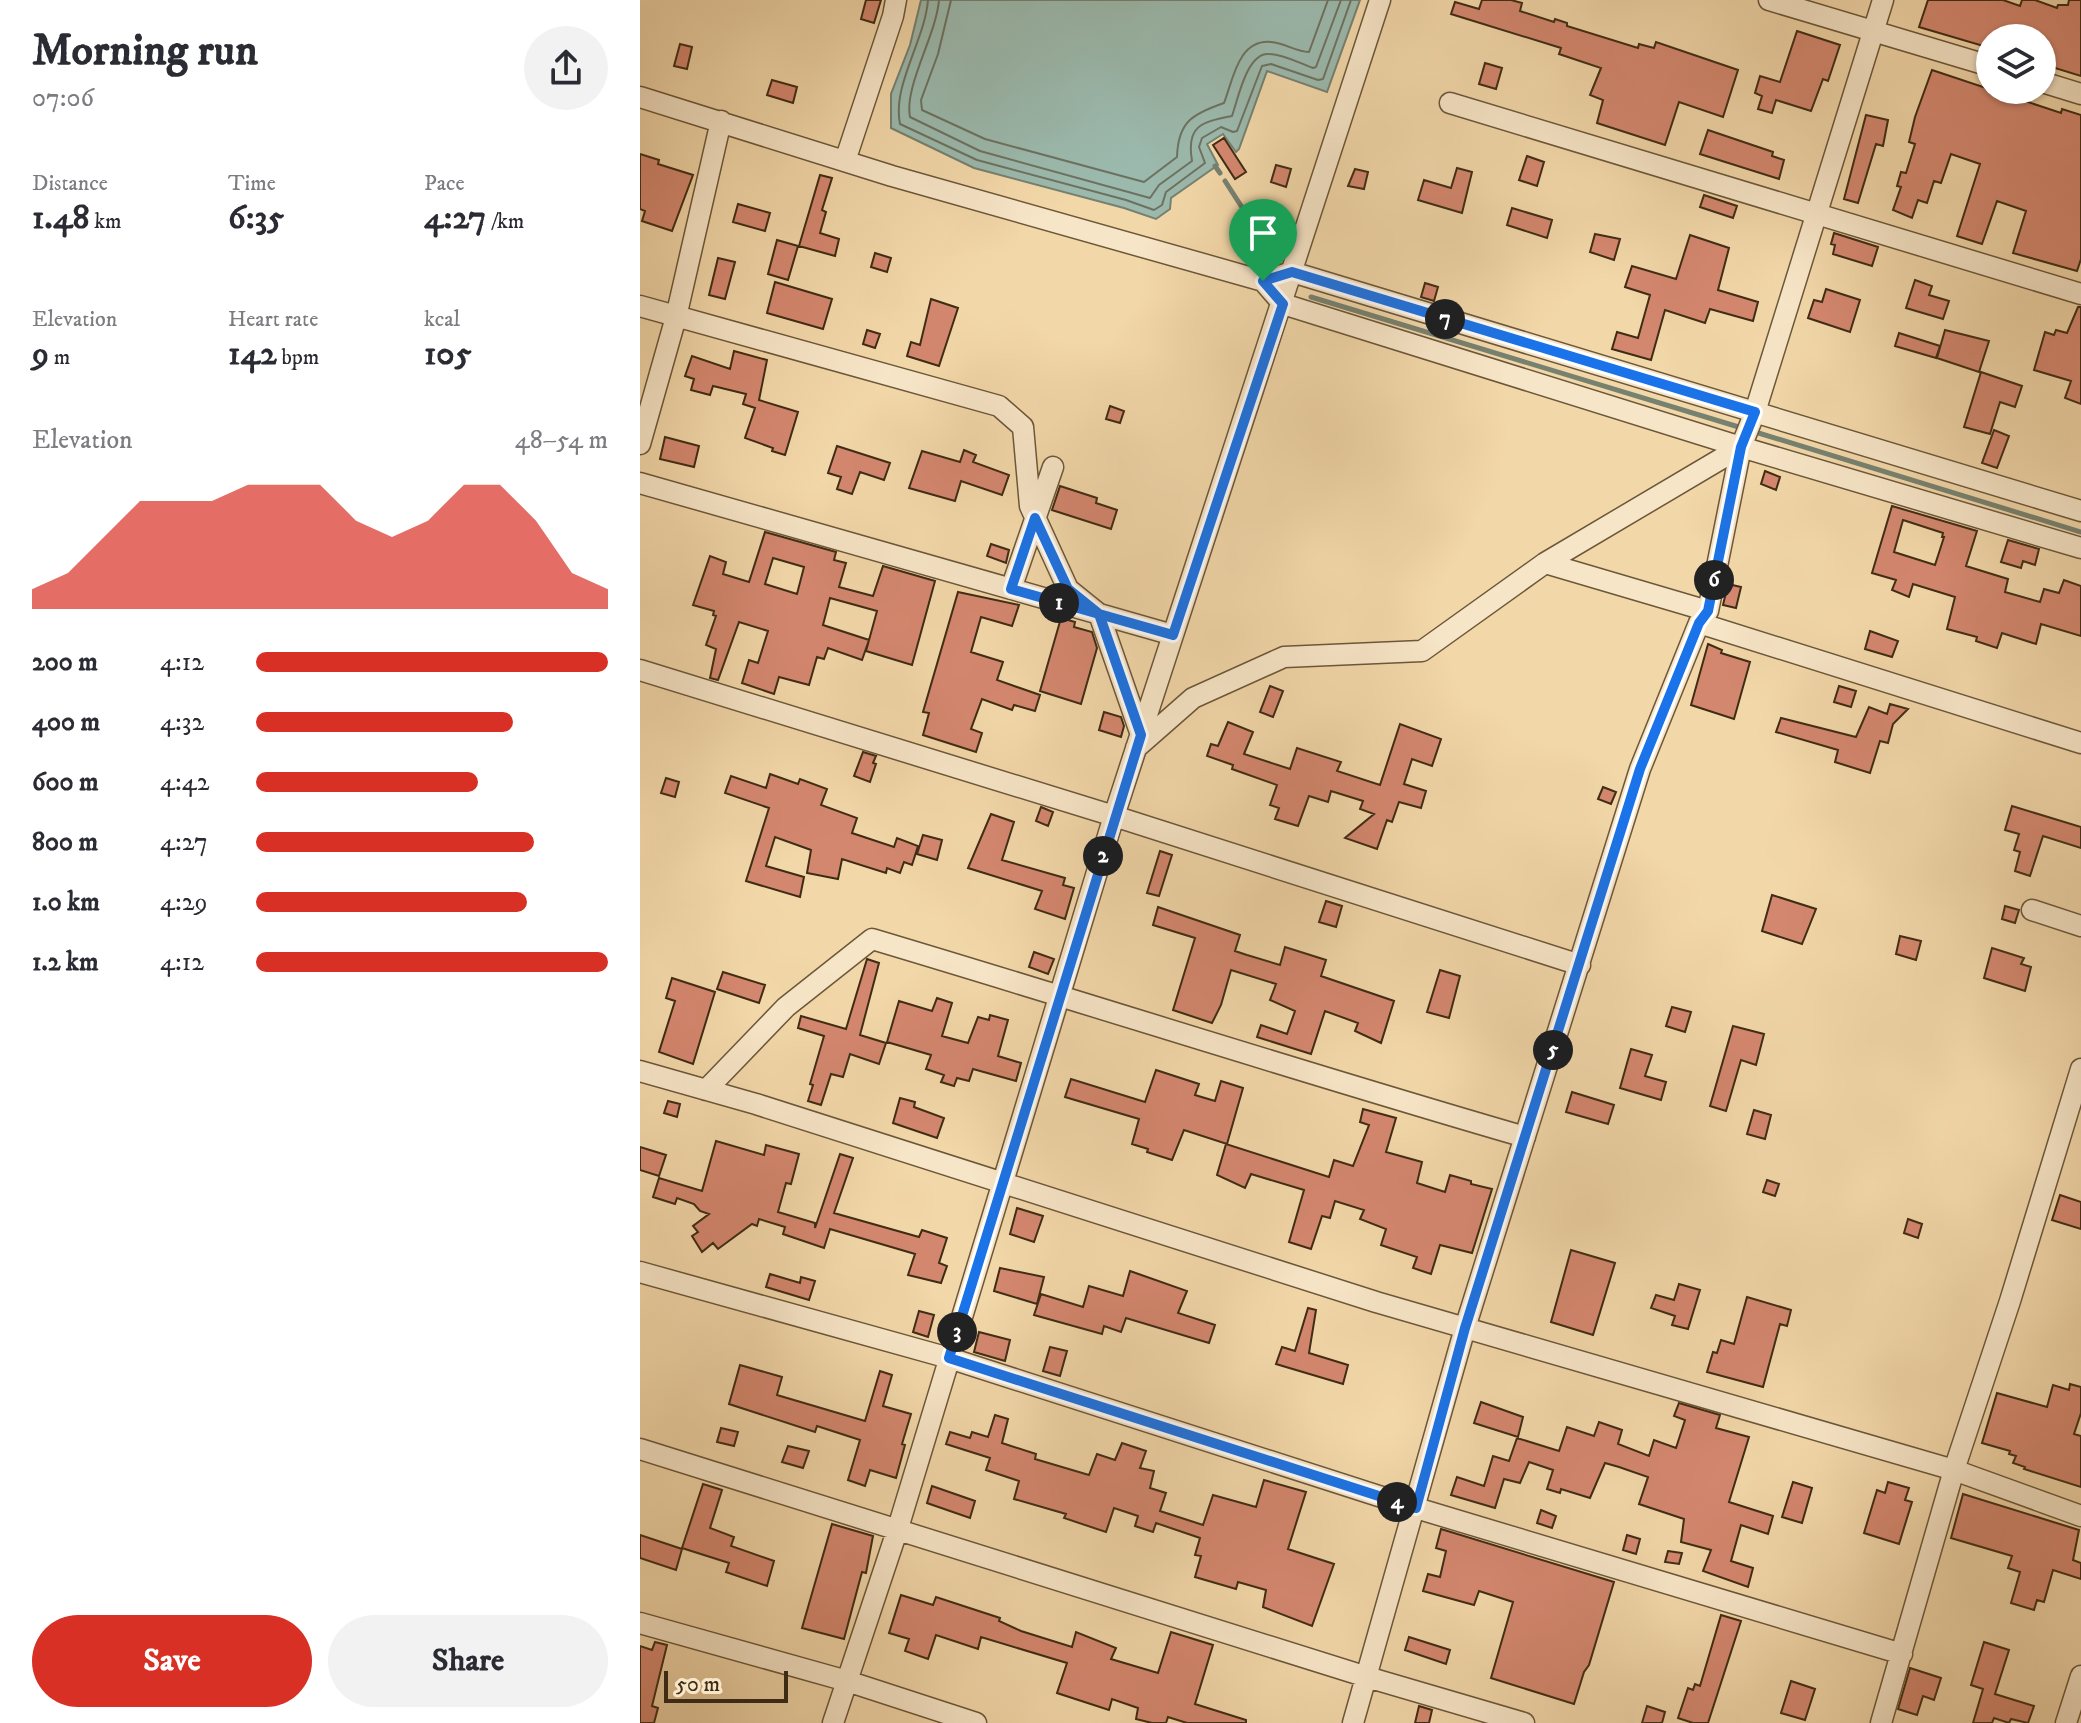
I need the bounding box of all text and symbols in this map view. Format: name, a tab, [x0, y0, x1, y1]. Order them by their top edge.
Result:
text: Morning run	[32, 24, 258, 79]
map controls	[1976, 24, 2056, 104]
button: layers	[1976, 24, 2056, 104]
button: share	[524, 26, 608, 110]
text: 07:06	[32, 82, 94, 115]
text: Distance	[32, 170, 108, 197]
text: Time	[228, 170, 276, 197]
text: Pace	[424, 170, 465, 197]
text: 1.48	[32, 197, 89, 239]
text: 6:35	[228, 197, 284, 239]
text: 4:27	[424, 197, 486, 239]
pin	[1229, 199, 1297, 281]
text: km	[89, 208, 122, 235]
text: /km	[486, 208, 524, 235]
icon: arrive	[1241, 211, 1285, 255]
pin: 7	[1425, 299, 1465, 339]
text: 7	[1439, 305, 1451, 332]
text: Elevation	[32, 306, 117, 333]
text: Heart rate	[228, 306, 318, 333]
text: kcal	[424, 306, 460, 333]
text: 9	[32, 333, 49, 375]
text: 142	[228, 333, 277, 375]
text: 105	[424, 333, 472, 375]
text: m	[49, 344, 70, 371]
text: bpm	[277, 344, 319, 371]
text: Elevation	[32, 424, 133, 457]
text: 48–54 m	[515, 424, 608, 457]
pin: 6	[1694, 560, 1734, 600]
text: 6	[1708, 566, 1720, 593]
pin: 1	[1039, 583, 1079, 623]
text: 1	[1055, 589, 1063, 616]
text: 200 m	[32, 646, 98, 679]
text: 4:12	[160, 646, 204, 679]
text: 400 m	[32, 706, 100, 739]
text: 4:32	[160, 706, 204, 739]
text: 600 m	[32, 766, 99, 799]
text: 4:42	[160, 766, 210, 799]
text: 800 m	[32, 826, 98, 859]
text: 4:27	[160, 826, 208, 859]
pin: 2	[1083, 836, 1123, 876]
text: 2	[1098, 842, 1108, 869]
text: 1.0 km	[32, 886, 100, 919]
text: 4:29	[160, 886, 208, 919]
text: 1.2 km	[32, 946, 98, 979]
text: 4:12	[160, 946, 204, 979]
pin: 5	[1533, 1030, 1573, 1070]
text: 5	[1548, 1036, 1558, 1063]
pin: 3	[937, 1312, 977, 1352]
text: 3	[953, 1318, 961, 1345]
pin: 4	[1377, 1482, 1417, 1522]
text: 4	[1391, 1488, 1403, 1515]
button: Save	[32, 1615, 312, 1707]
button: Share	[328, 1615, 608, 1707]
scale bar	[664, 1667, 788, 1703]
text: 50 m	[676, 1671, 720, 1698]

